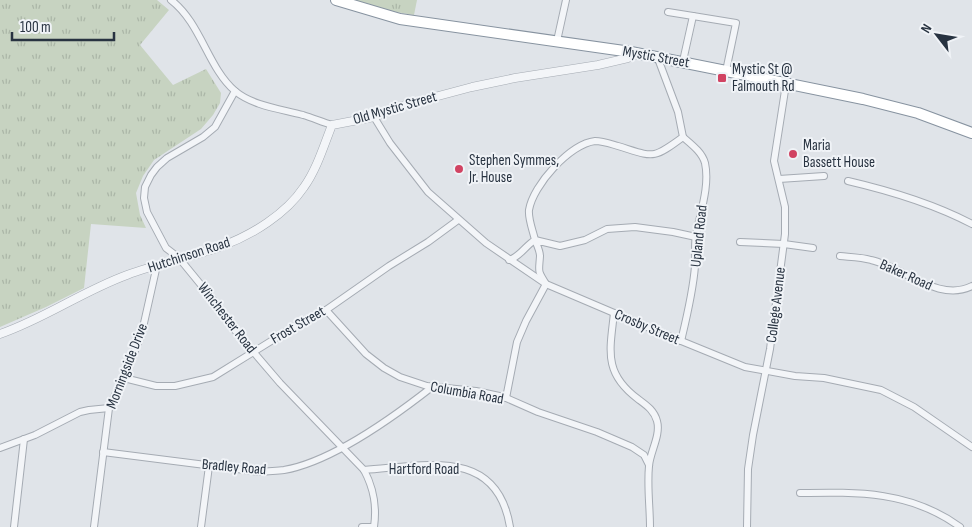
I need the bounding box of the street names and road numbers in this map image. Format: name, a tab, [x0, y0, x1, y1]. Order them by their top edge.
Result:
street label: Mystic Street	[621, 42, 691, 72]
street label: Old Mystic Street	[351, 87, 440, 129]
street label: Upland Road	[686, 204, 712, 268]
street label: Hutchinson Road	[145, 233, 233, 277]
street label: Baker Road	[877, 255, 935, 295]
street label: College Avenue	[762, 266, 790, 344]
street label: Winchester Road	[193, 279, 261, 357]
street label: Frost Street	[267, 302, 329, 348]
street label: Crosby Street	[612, 305, 683, 349]
street label: Morningside Drive	[102, 321, 152, 411]
street label: Columbia Road	[429, 377, 505, 409]
street label: Bradley Road	[201, 455, 267, 479]
street label: Hartford Road	[389, 460, 459, 479]

